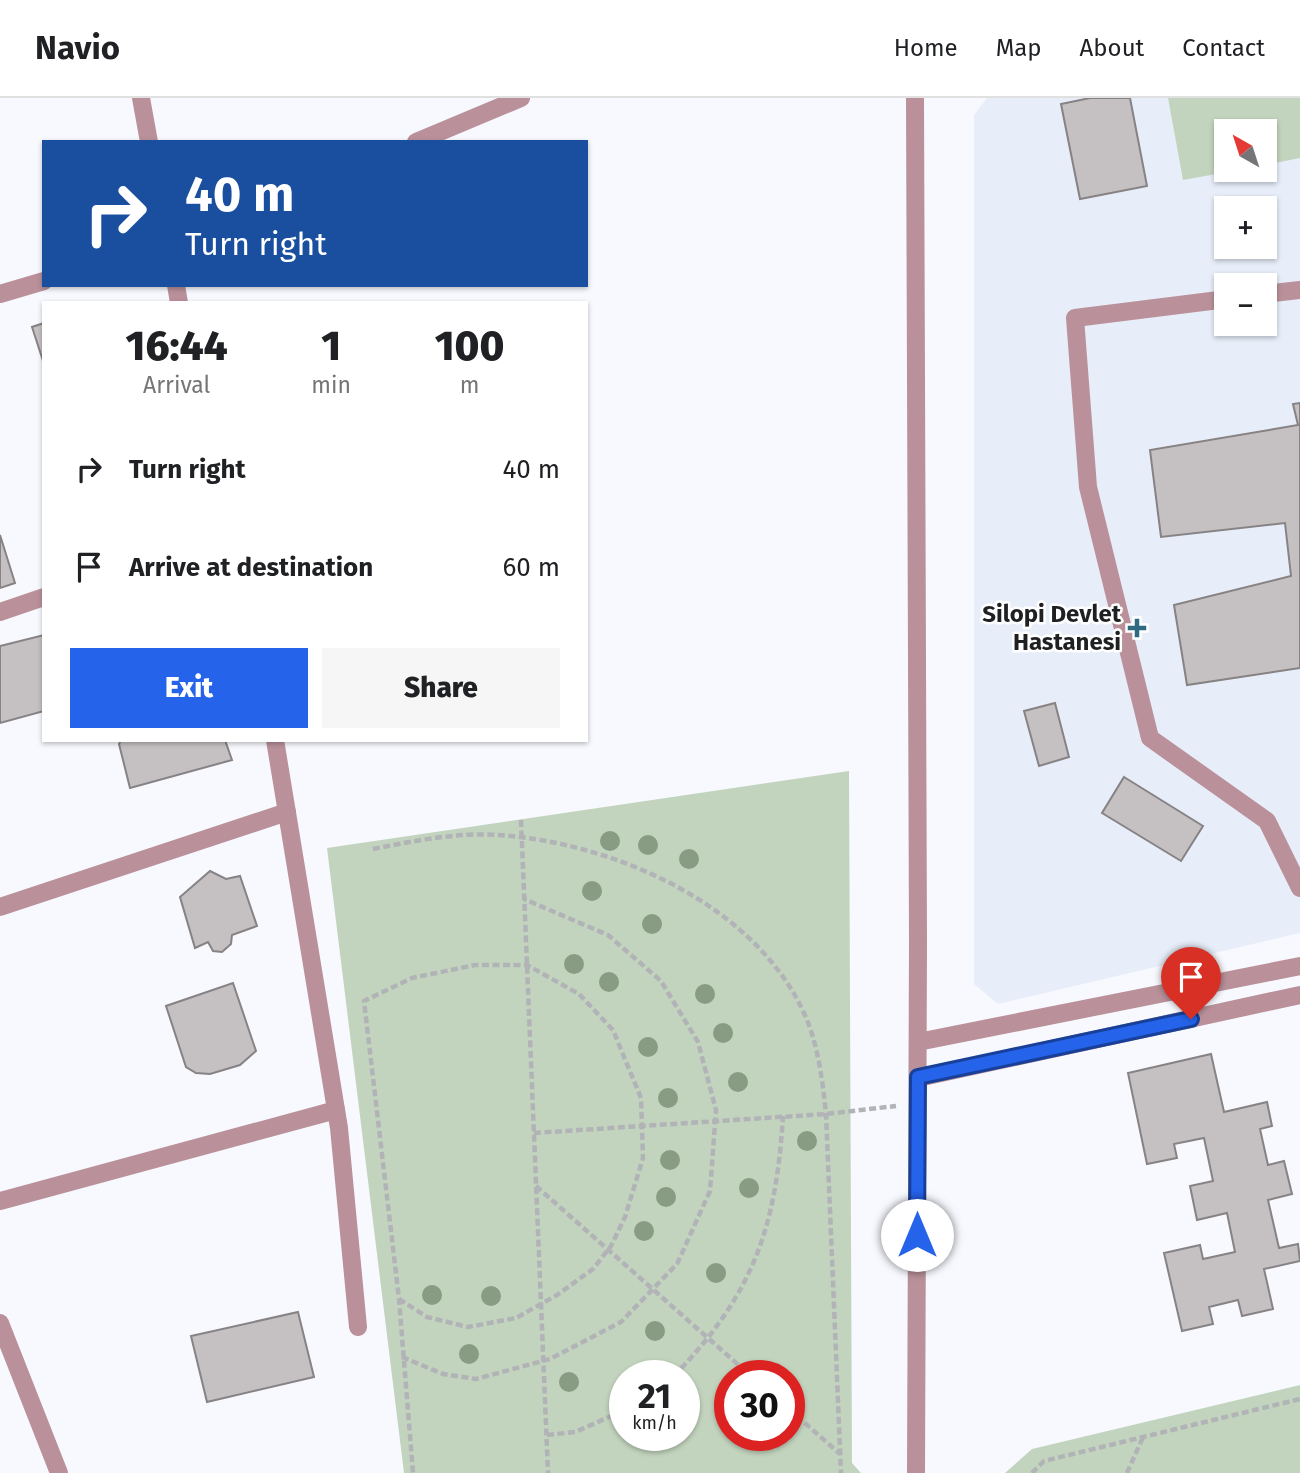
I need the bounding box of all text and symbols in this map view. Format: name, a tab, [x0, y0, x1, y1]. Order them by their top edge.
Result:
text: Navio	[35, 28, 120, 68]
text: Home	[894, 34, 958, 62]
text: Map	[996, 34, 1042, 62]
text: About	[1080, 34, 1144, 62]
text: Contact	[1182, 34, 1265, 62]
north arrow	[1214, 119, 1278, 182]
map controls	[1214, 119, 1277, 336]
text: 40 m	[185, 165, 294, 224]
icon: right	[70, 168, 161, 259]
button: +	[1214, 196, 1277, 259]
text: Turn right	[185, 225, 327, 263]
button: −	[1214, 273, 1277, 336]
text: 16:44	[126, 321, 228, 371]
text: 1	[321, 321, 341, 371]
text: 100	[435, 321, 504, 371]
text: Arrival	[143, 371, 210, 399]
text: min	[311, 371, 351, 399]
text: m	[460, 371, 479, 399]
icon: right	[70, 450, 108, 488]
text: Turn right	[129, 454, 246, 485]
text: 40 m	[502, 454, 560, 485]
icon: arrive	[70, 548, 108, 586]
text: Arrive at destination	[129, 552, 373, 583]
text: 60 m	[502, 552, 560, 583]
place label: Silopi Devlet Hastanesi	[982, 600, 1122, 656]
marker: Silopi Devlet Hastanesi	[1127, 618, 1147, 638]
button: Exit	[70, 648, 308, 728]
button: Share	[322, 648, 560, 728]
pin	[1161, 947, 1221, 1019]
icon: arrive	[1172, 958, 1210, 996]
position arrow	[880, 1198, 954, 1272]
speed limit sign: 30	[714, 1360, 805, 1451]
text: 21	[638, 1375, 671, 1417]
text: km/h	[632, 1412, 677, 1434]

